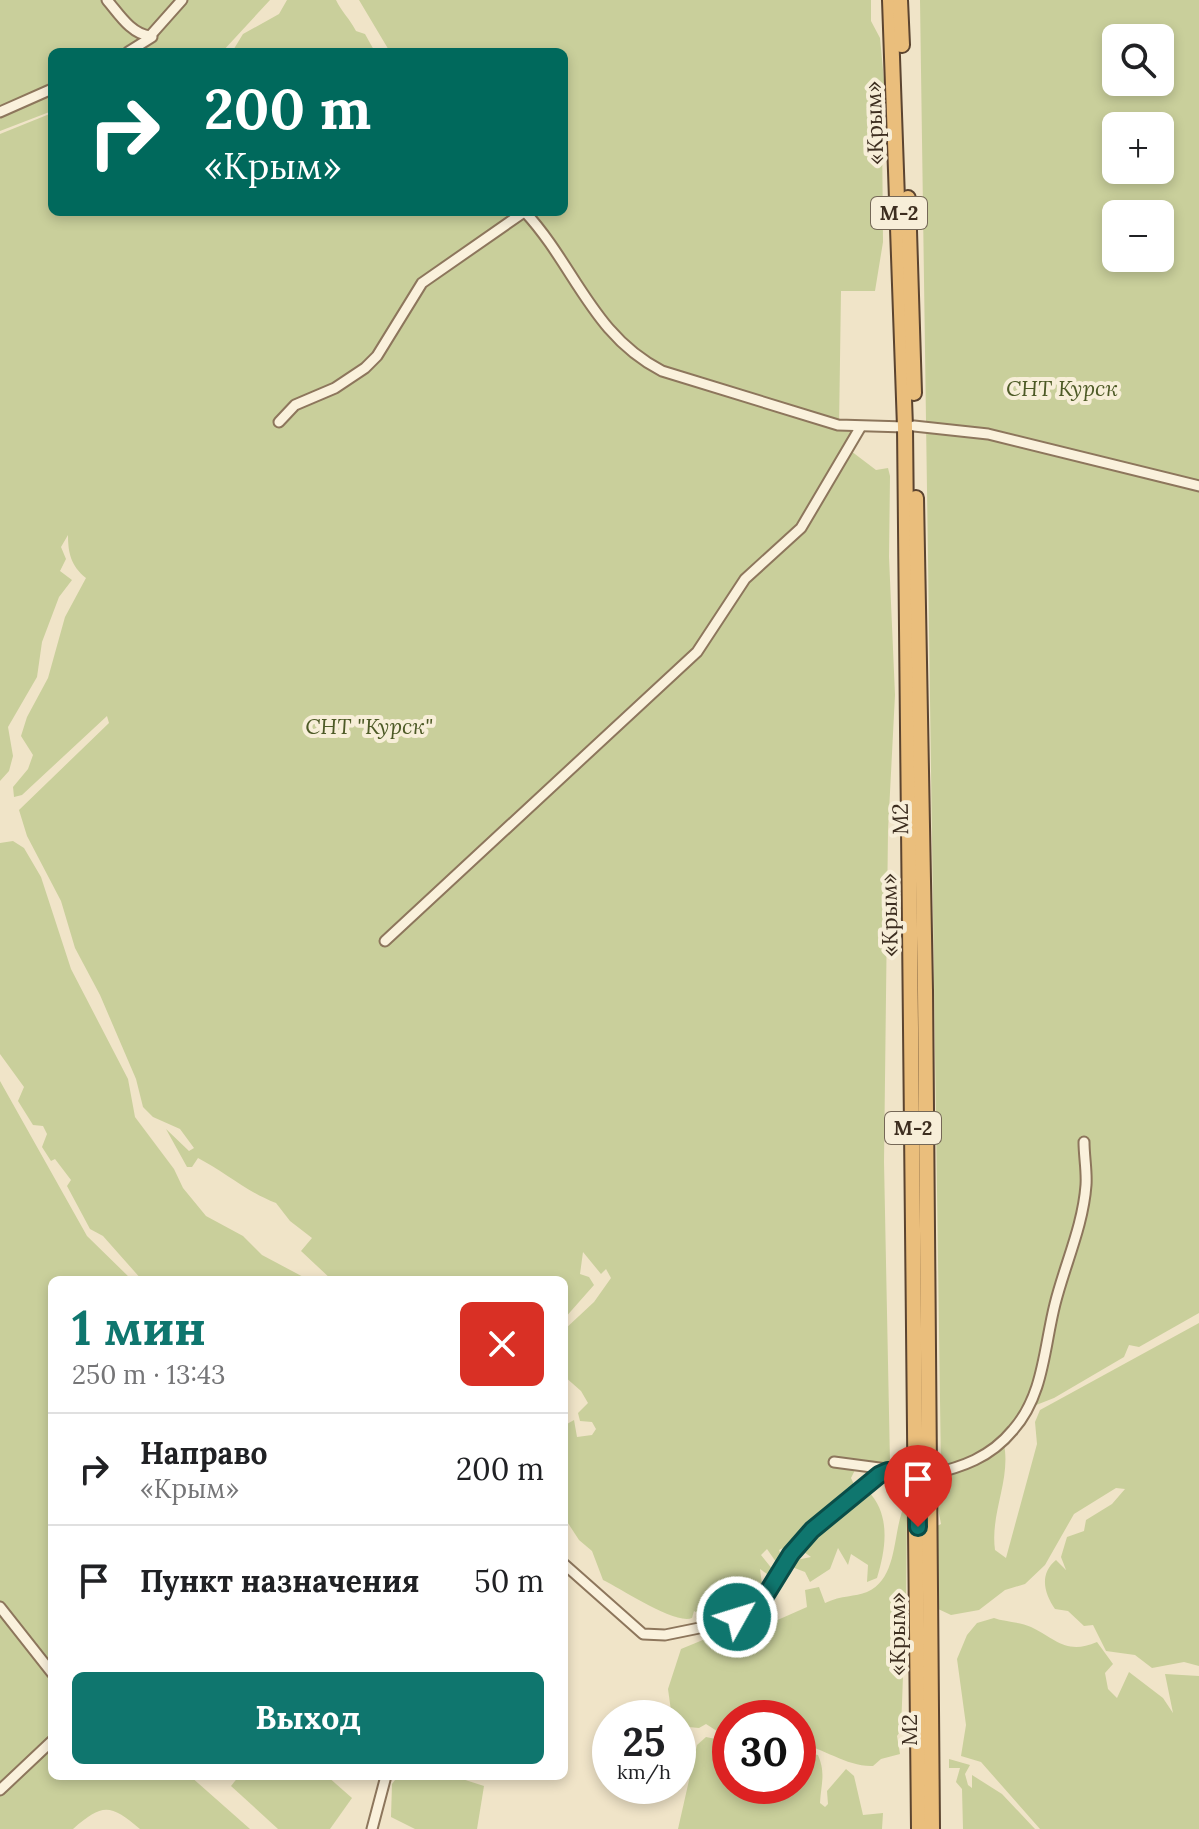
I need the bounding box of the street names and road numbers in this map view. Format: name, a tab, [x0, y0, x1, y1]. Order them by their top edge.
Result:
street label: «Крым»	[859, 81, 889, 165]
road number: М-2	[871, 197, 927, 229]
street label: М2	[886, 803, 914, 835]
street label: «Крым»	[874, 873, 904, 957]
road number: М-2	[885, 1112, 941, 1144]
street label: «Крым»	[883, 1592, 911, 1676]
street label: М2	[895, 1714, 923, 1746]

